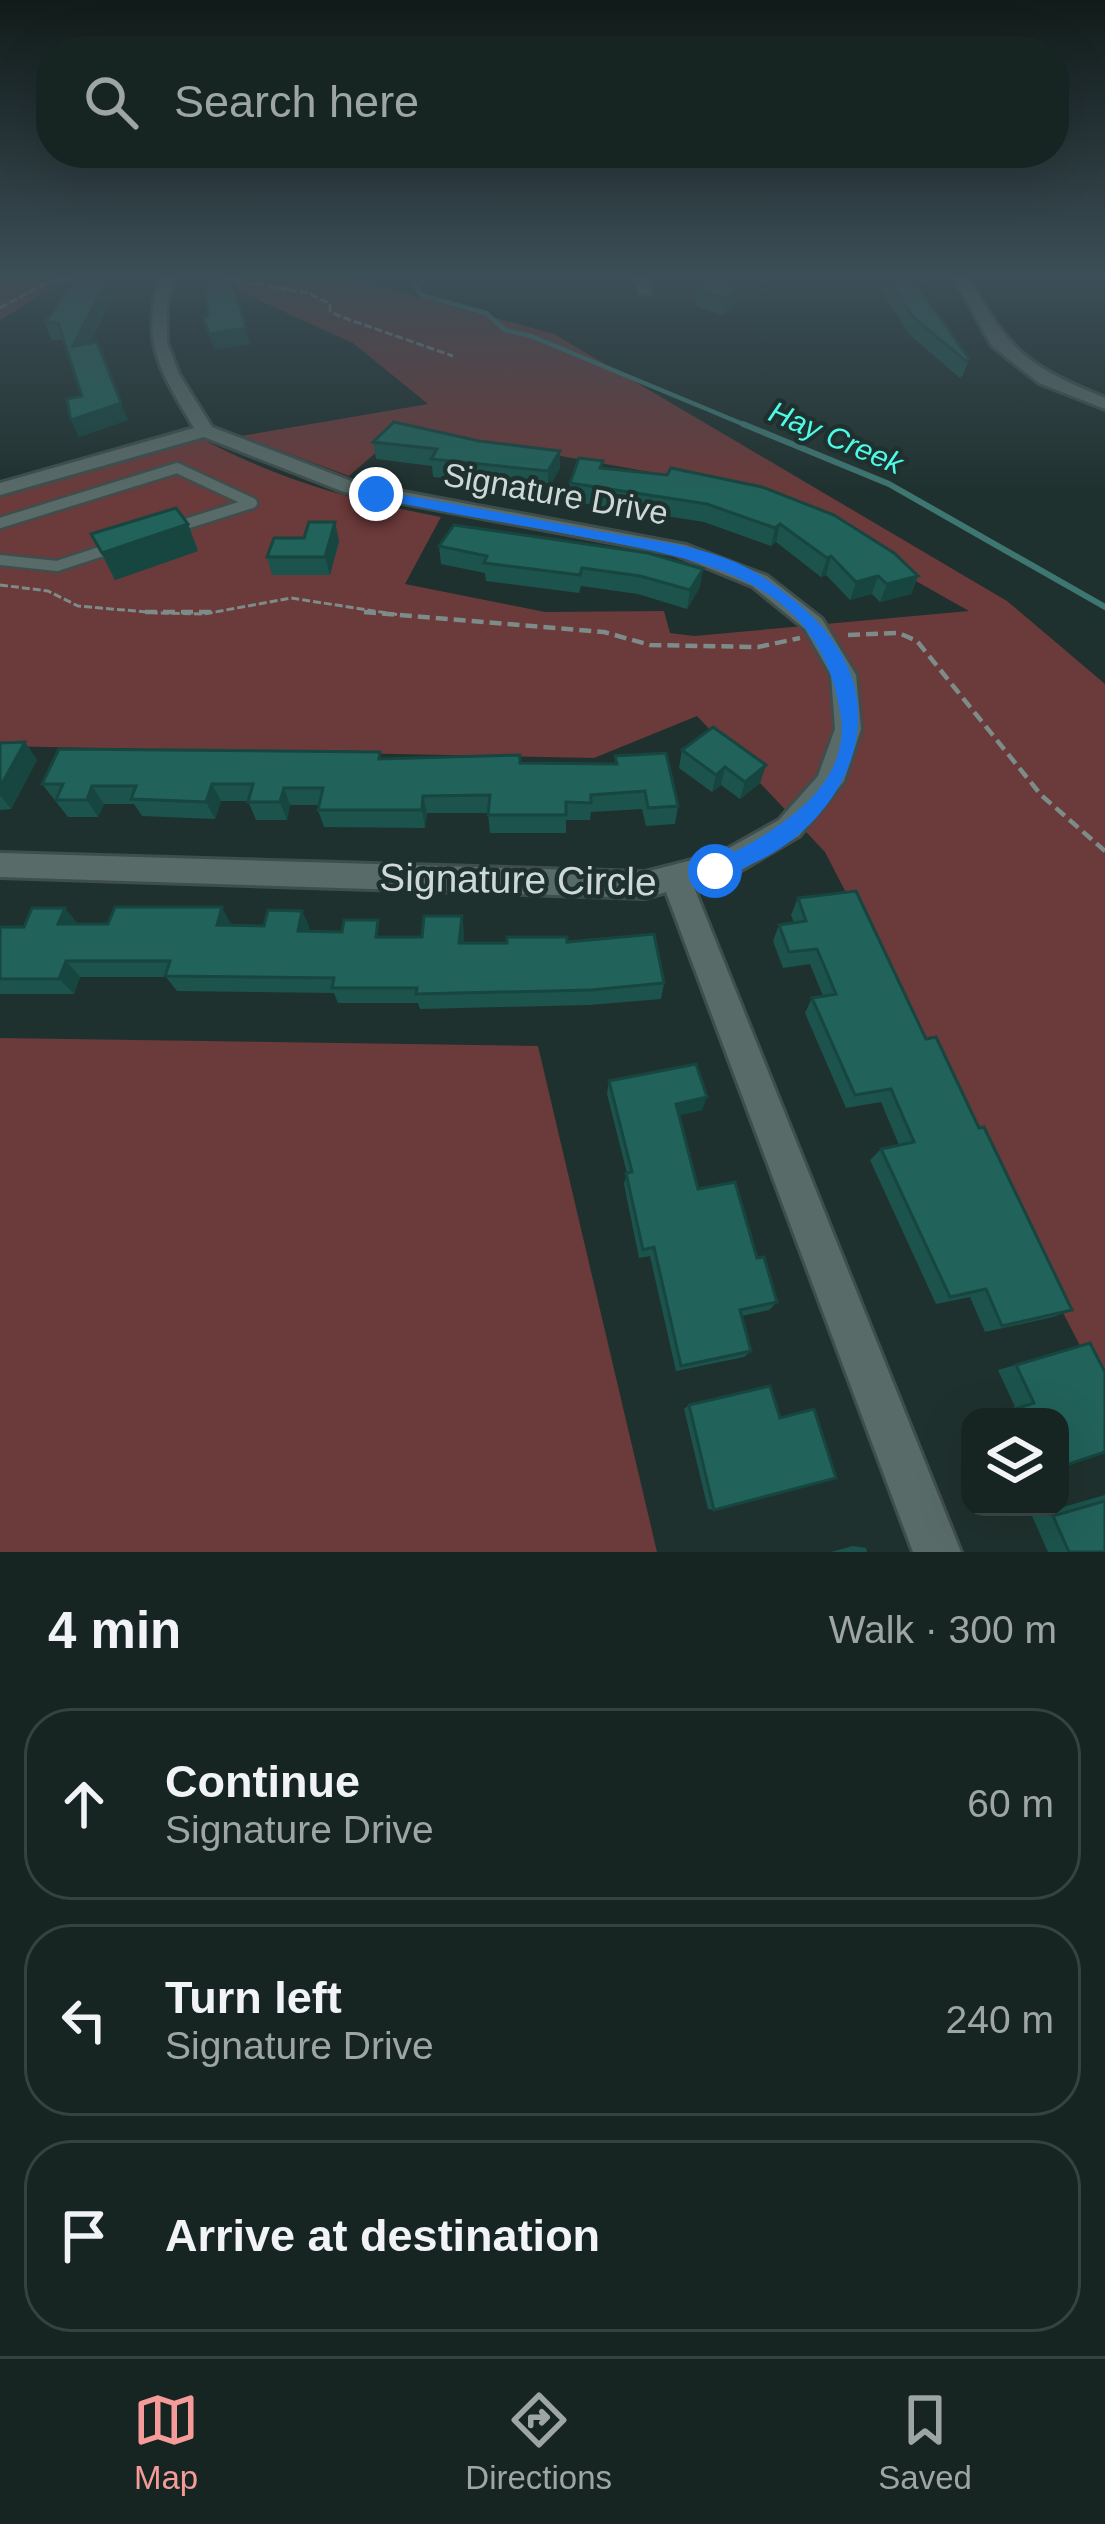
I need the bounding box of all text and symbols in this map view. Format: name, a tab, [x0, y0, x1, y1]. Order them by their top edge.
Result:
search box	[36, 36, 1069, 168]
icon: search	[78, 69, 144, 135]
text: Search here	[174, 76, 419, 127]
water label: Hay Creek	[765, 395, 910, 481]
street label: Signature Drive	[441, 456, 671, 531]
route end	[349, 467, 403, 521]
route start	[688, 844, 742, 898]
street label: Signature Circle	[379, 856, 657, 903]
map controls	[961, 1408, 1069, 1516]
button: layers	[961, 1408, 1069, 1516]
text: 4 min	[48, 1602, 181, 1659]
text: Walk · 300 m	[829, 1608, 1057, 1651]
text: Continue	[165, 1756, 360, 1807]
icon: ahead	[51, 1771, 117, 1837]
text: 60 m	[967, 1782, 1054, 1825]
text: Signature Drive	[165, 1808, 434, 1851]
text: Turn left	[165, 1972, 342, 2023]
icon: left	[51, 1987, 117, 2053]
text: 240 m	[946, 1998, 1054, 2041]
text: Signature Drive	[165, 2024, 434, 2067]
icon: arrive	[51, 2203, 117, 2269]
text: Arrive at destination	[165, 2210, 600, 2261]
tab: Map	[133, 2387, 199, 2497]
tab: Directions	[465, 2387, 612, 2497]
tab: Saved	[878, 2387, 972, 2497]

